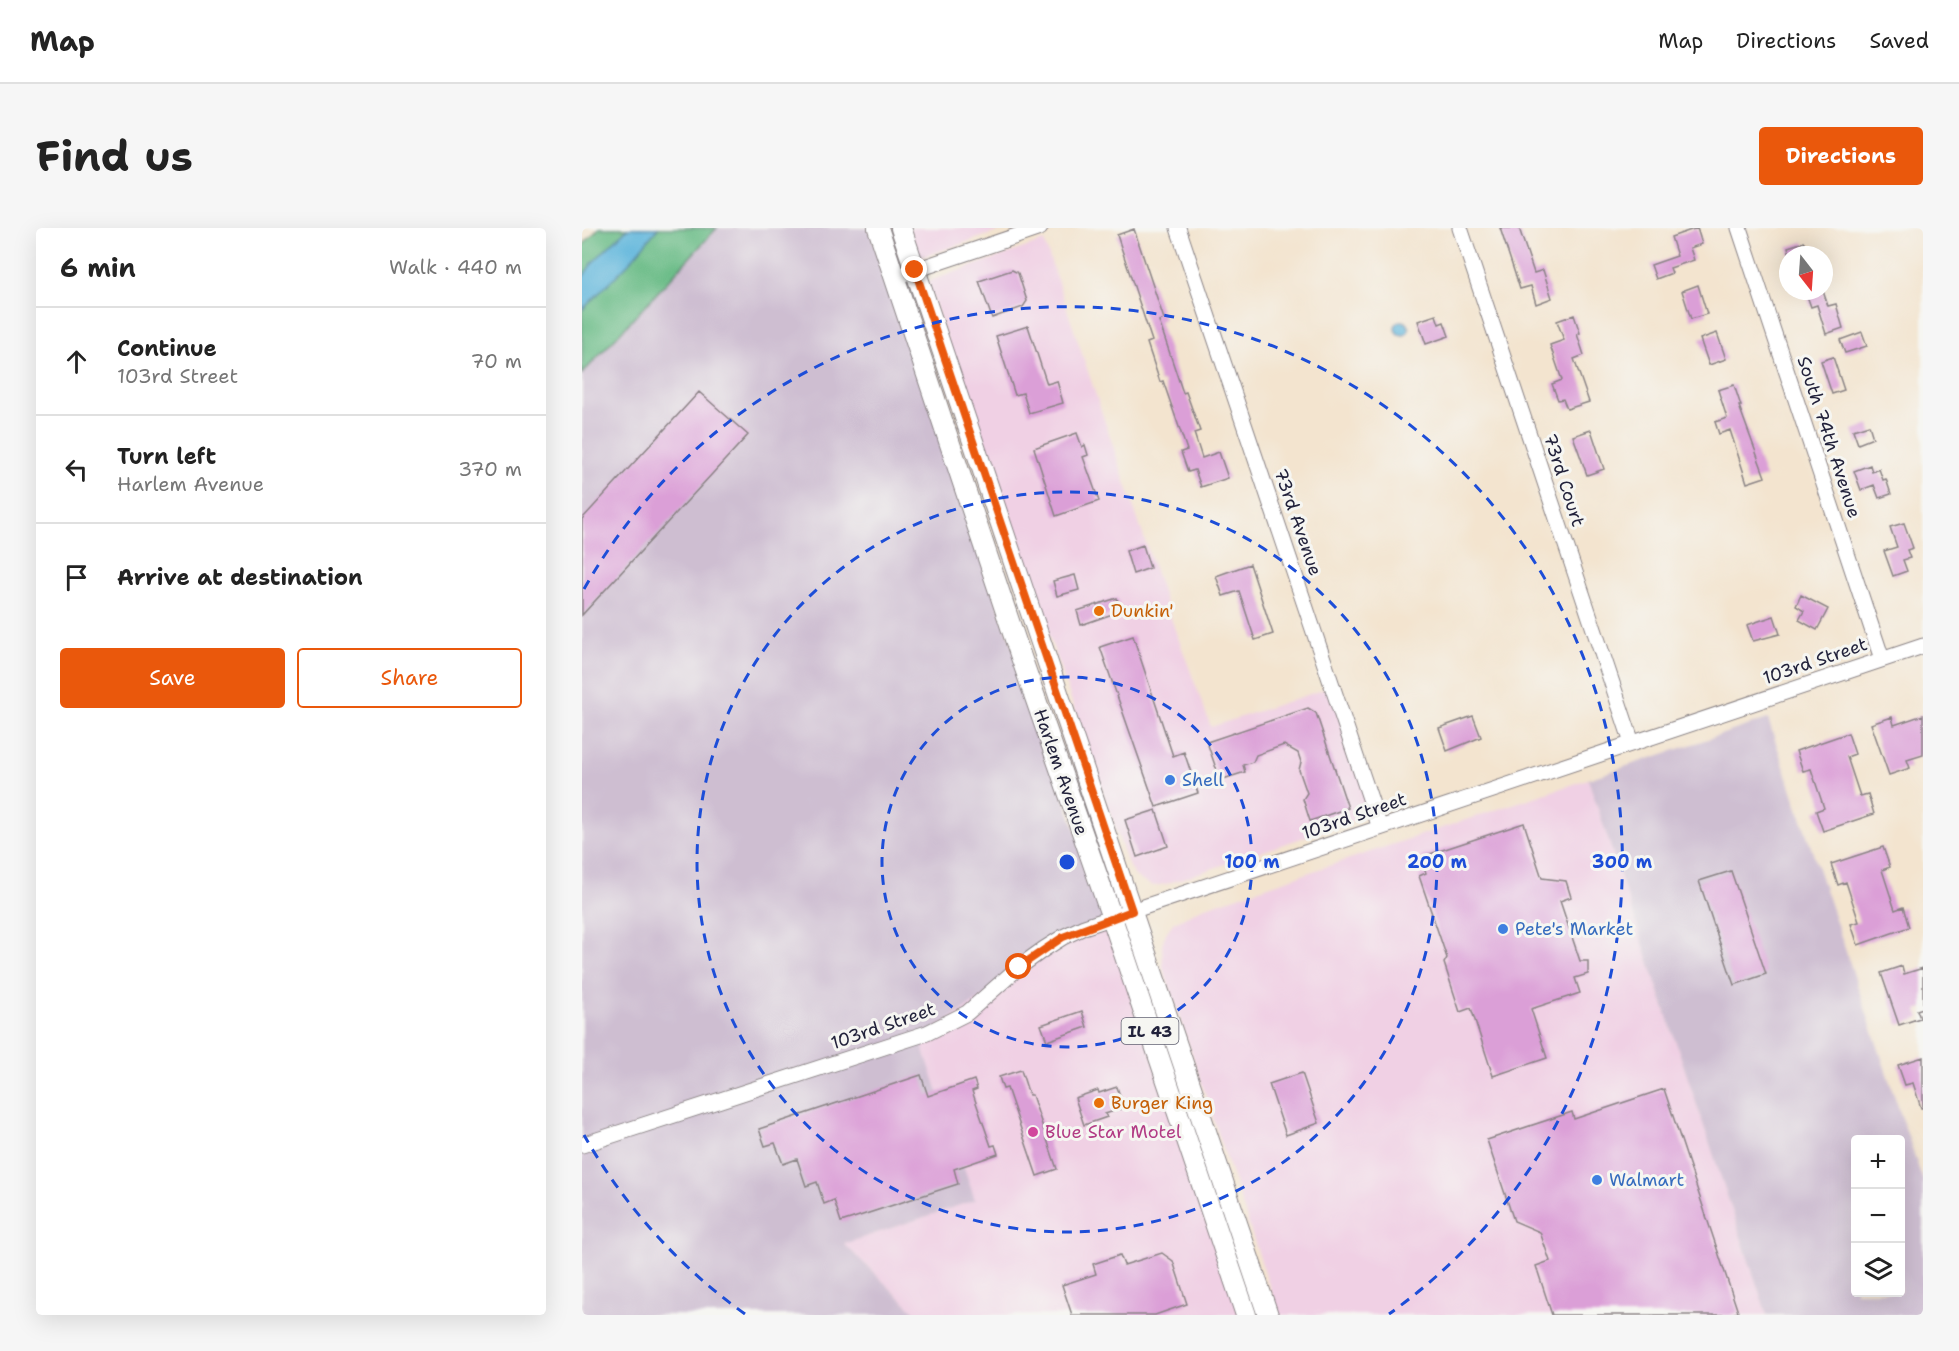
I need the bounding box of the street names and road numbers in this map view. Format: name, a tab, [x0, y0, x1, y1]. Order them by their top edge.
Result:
street label: South 74th Avenue	[1792, 353, 1866, 521]
street label: 73rd Court	[1538, 430, 1590, 530]
street label: 73rd Avenue	[1268, 465, 1328, 579]
street label: 103rd Street	[1760, 632, 1871, 690]
street label: Harlem Avenue	[1028, 706, 1094, 838]
street label: 103rd Street	[1299, 787, 1410, 845]
street label: 103rd Street	[828, 997, 939, 1055]
road number: IL 43	[1122, 1018, 1178, 1044]

